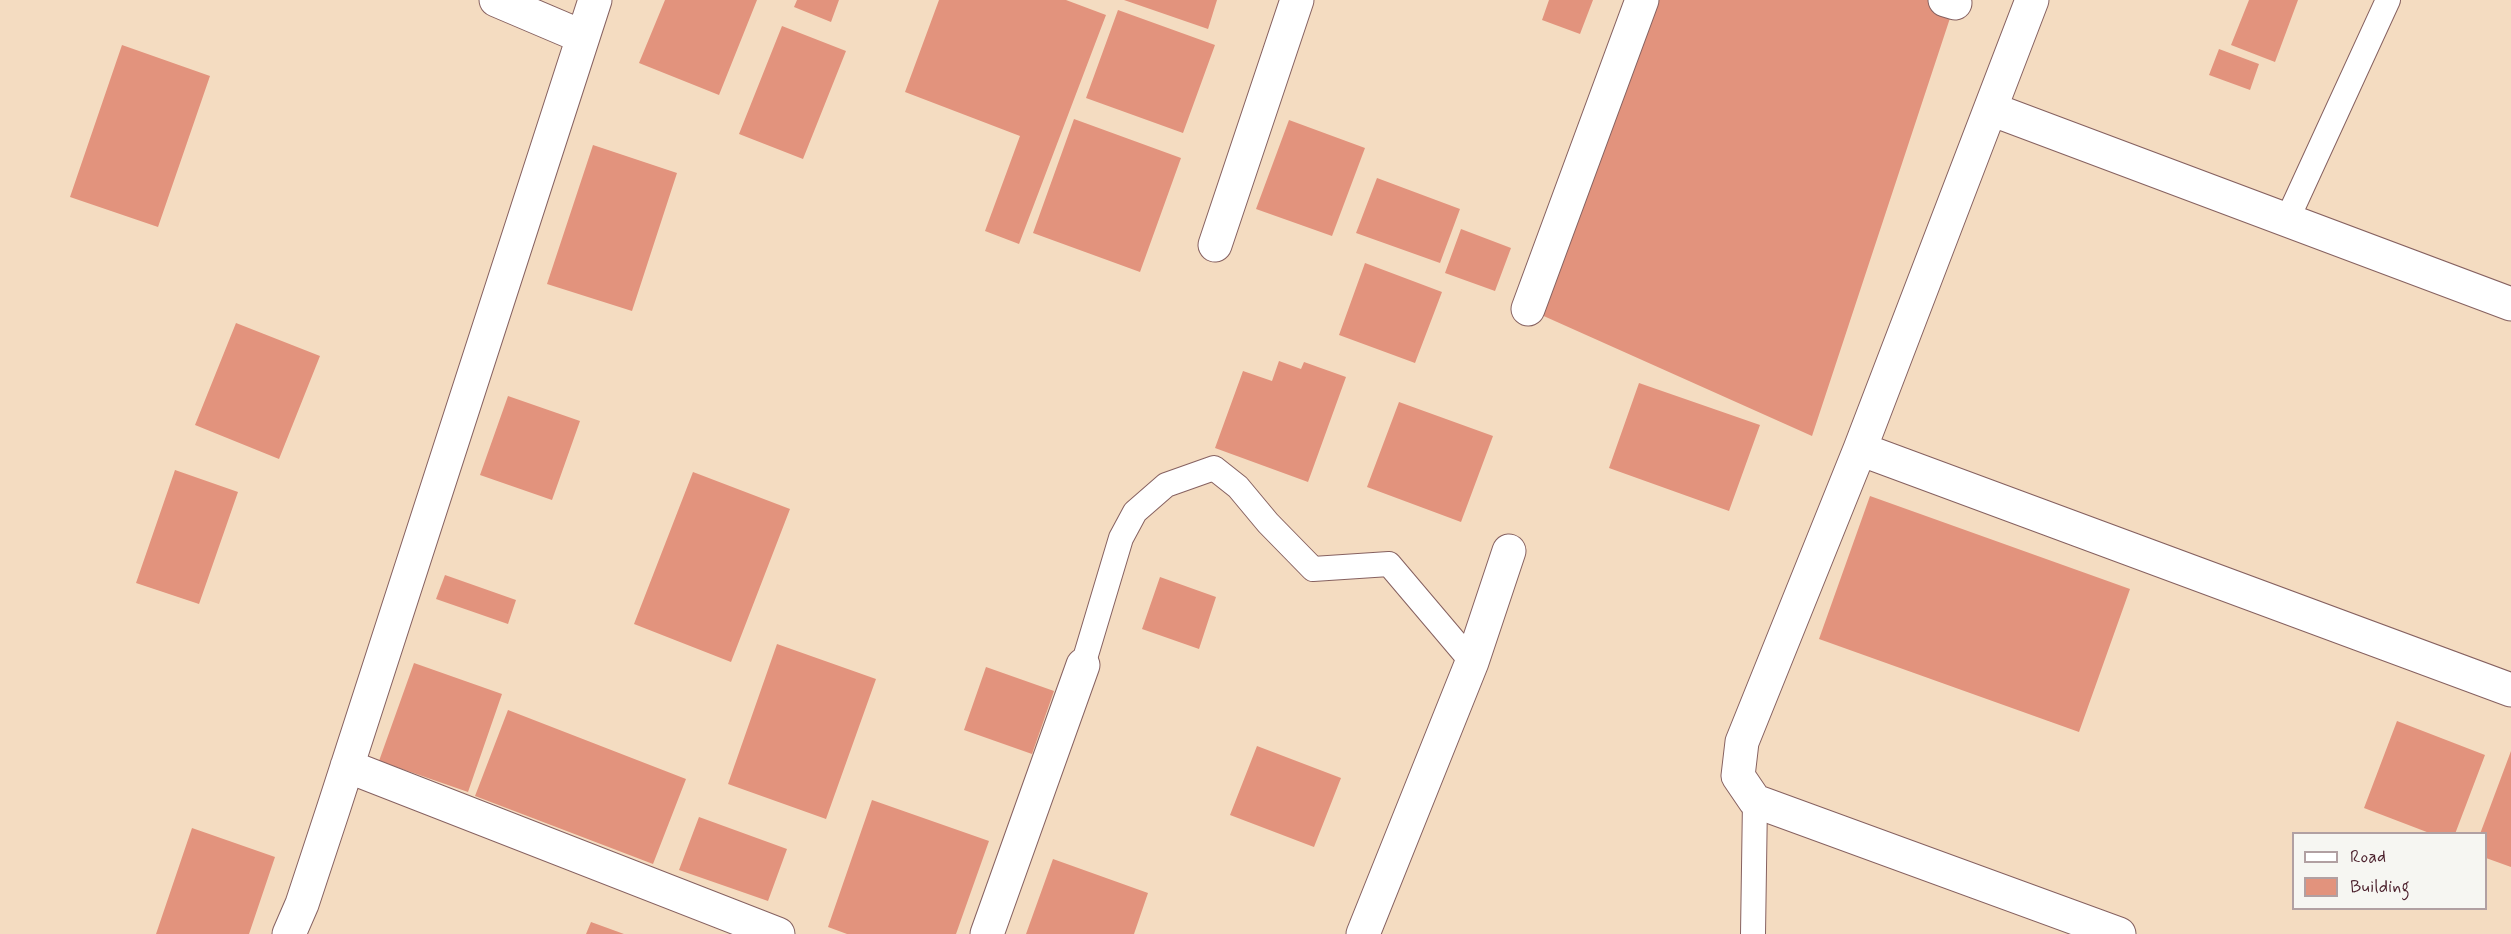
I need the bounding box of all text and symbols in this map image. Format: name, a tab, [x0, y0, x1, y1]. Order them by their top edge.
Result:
legend	[2292, 832, 2487, 910]
text: Road	[2350, 845, 2386, 869]
text: Building	[2350, 875, 2410, 899]

